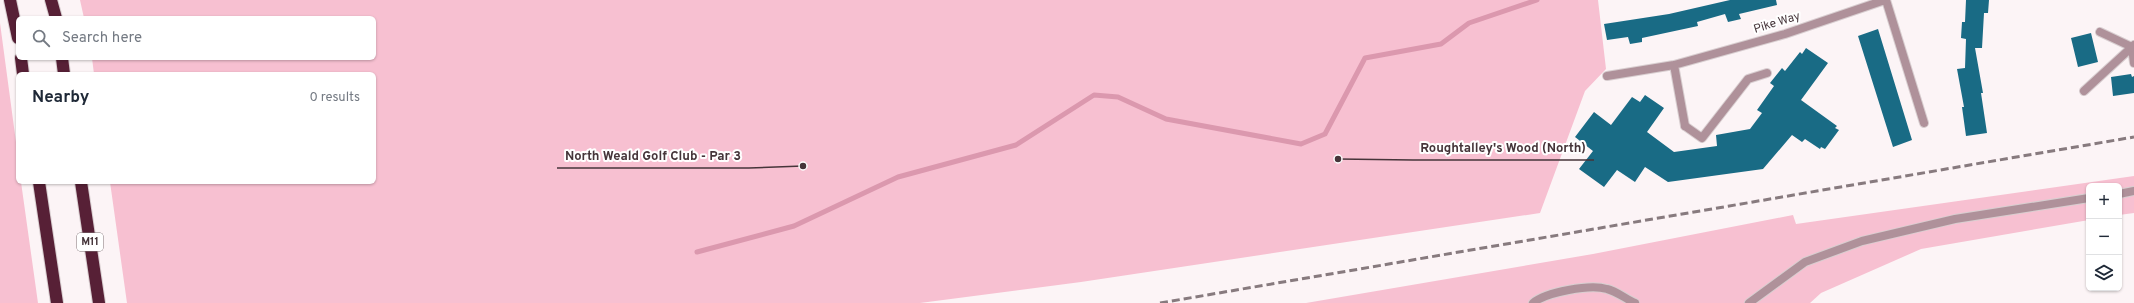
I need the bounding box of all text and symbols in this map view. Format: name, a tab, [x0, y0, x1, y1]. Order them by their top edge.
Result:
street label: Pike Way	[1752, 8, 1802, 38]
search box	[16, 16, 376, 60]
icon: search	[30, 27, 52, 49]
text: Search here	[62, 29, 142, 48]
text: Nearby	[32, 87, 89, 109]
text: 0 results	[309, 90, 360, 106]
callout: Roughtalley's Wood (North)	[1413, 135, 1594, 160]
text: Roughtalley's Wood (North)	[1420, 141, 1586, 157]
callout: North Weald Golf Club - Par 3	[557, 143, 749, 168]
text: North Weald Golf Club - Par 3	[565, 149, 741, 165]
map controls	[2086, 183, 2122, 291]
button: +	[2086, 183, 2122, 219]
button: −	[2086, 219, 2122, 255]
road number: M11	[77, 233, 103, 251]
button: layers	[2086, 255, 2122, 291]

